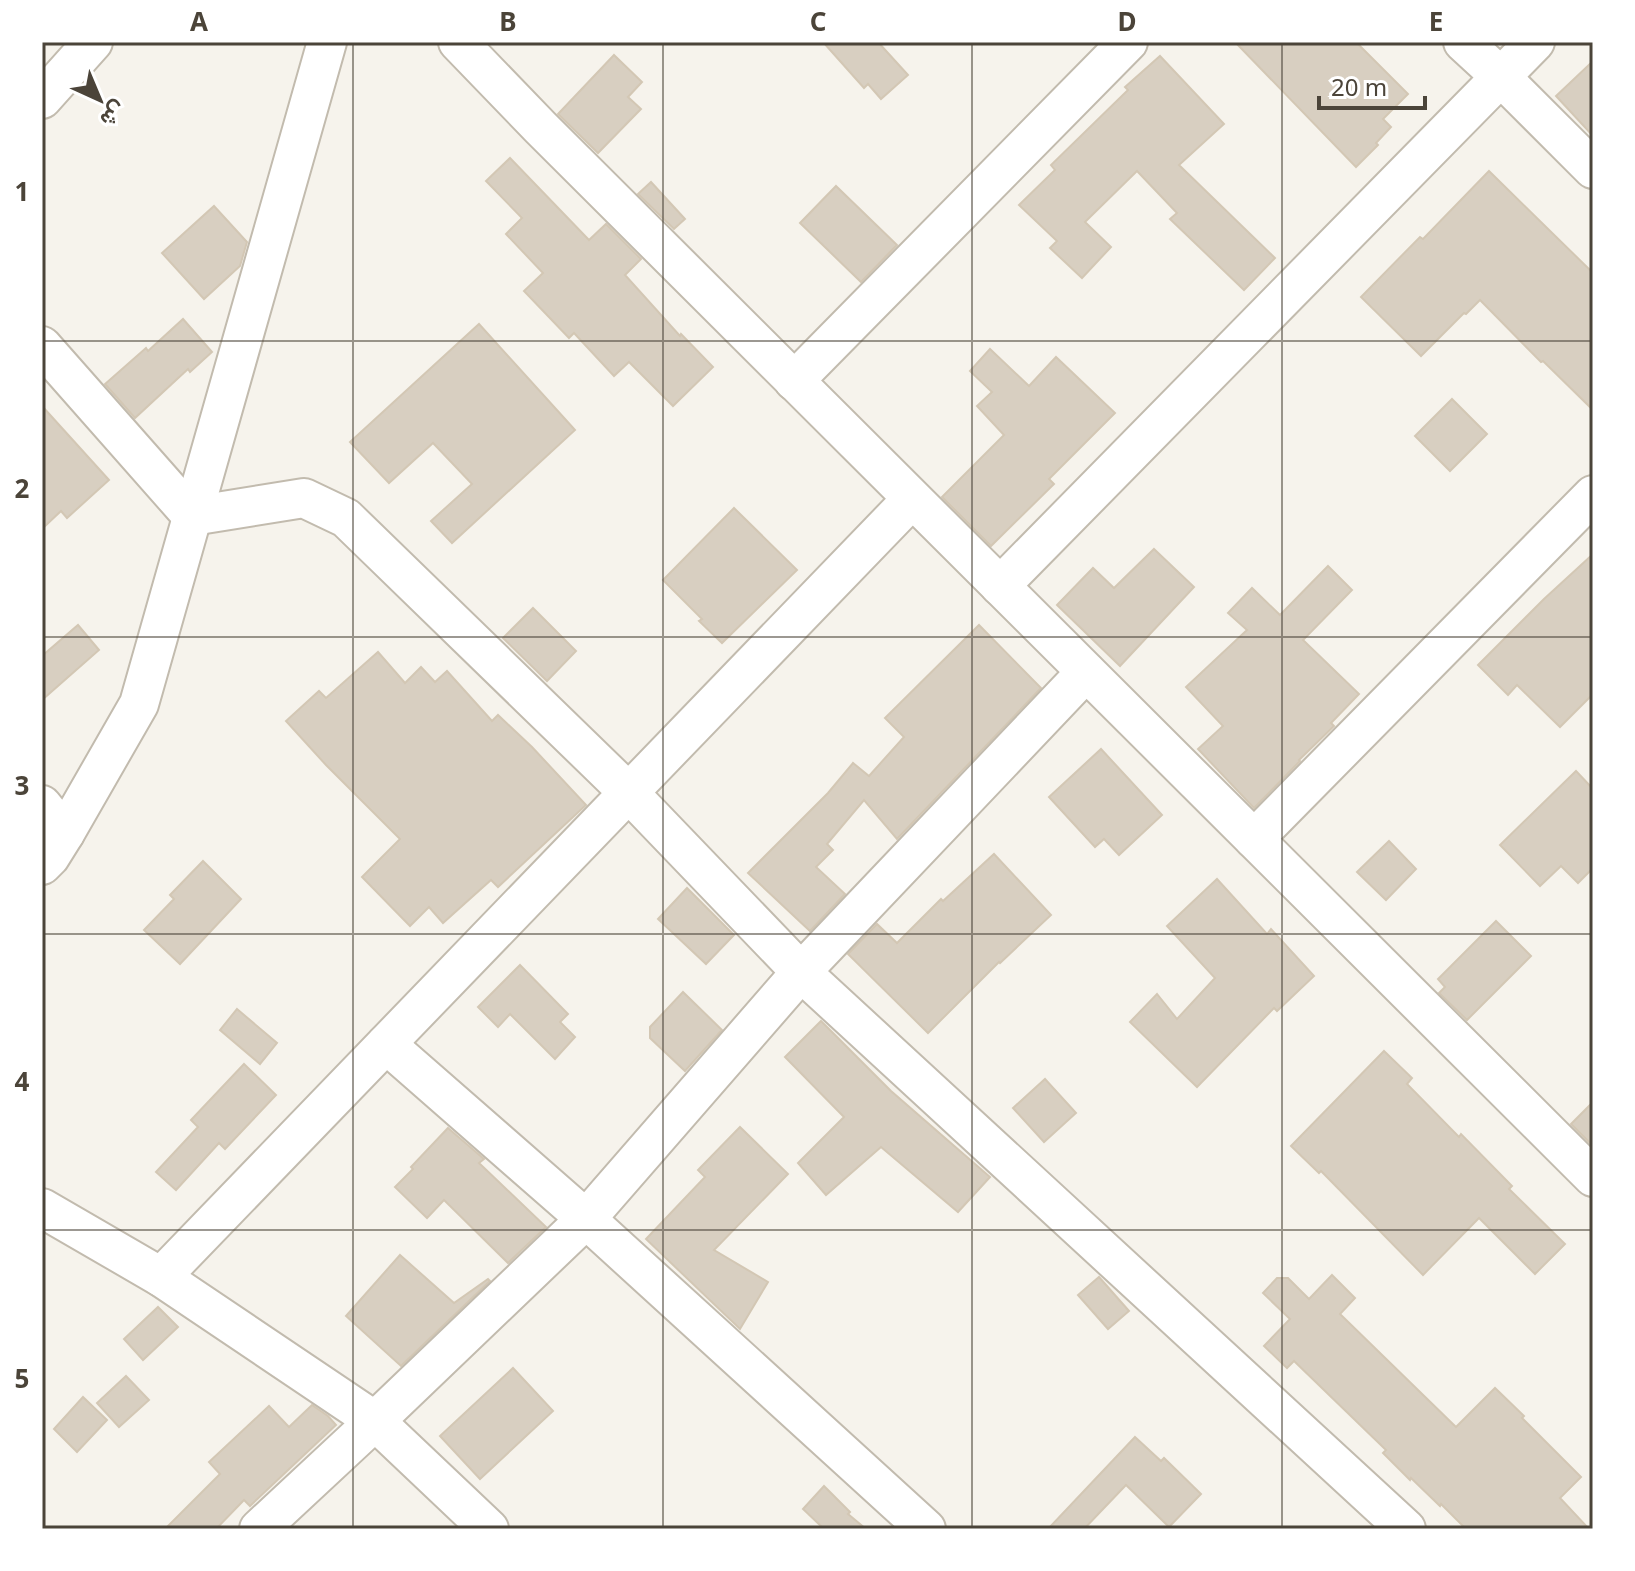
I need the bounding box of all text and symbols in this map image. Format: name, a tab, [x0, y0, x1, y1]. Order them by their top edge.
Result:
text: A	[190, 3, 208, 39]
text: B	[499, 3, 517, 39]
text: C	[810, 3, 826, 39]
text: D	[1117, 3, 1137, 39]
text: E	[1429, 3, 1443, 39]
north arrow	[60, 60, 140, 140]
scale bar	[1319, 60, 1425, 110]
text: 20 m	[1331, 70, 1387, 103]
text: ش	[95, 95, 135, 135]
text: 1	[15, 173, 29, 209]
text: 2	[15, 470, 30, 506]
text: 3	[15, 767, 29, 803]
text: 4	[15, 1063, 30, 1099]
text: 5	[15, 1360, 29, 1396]

